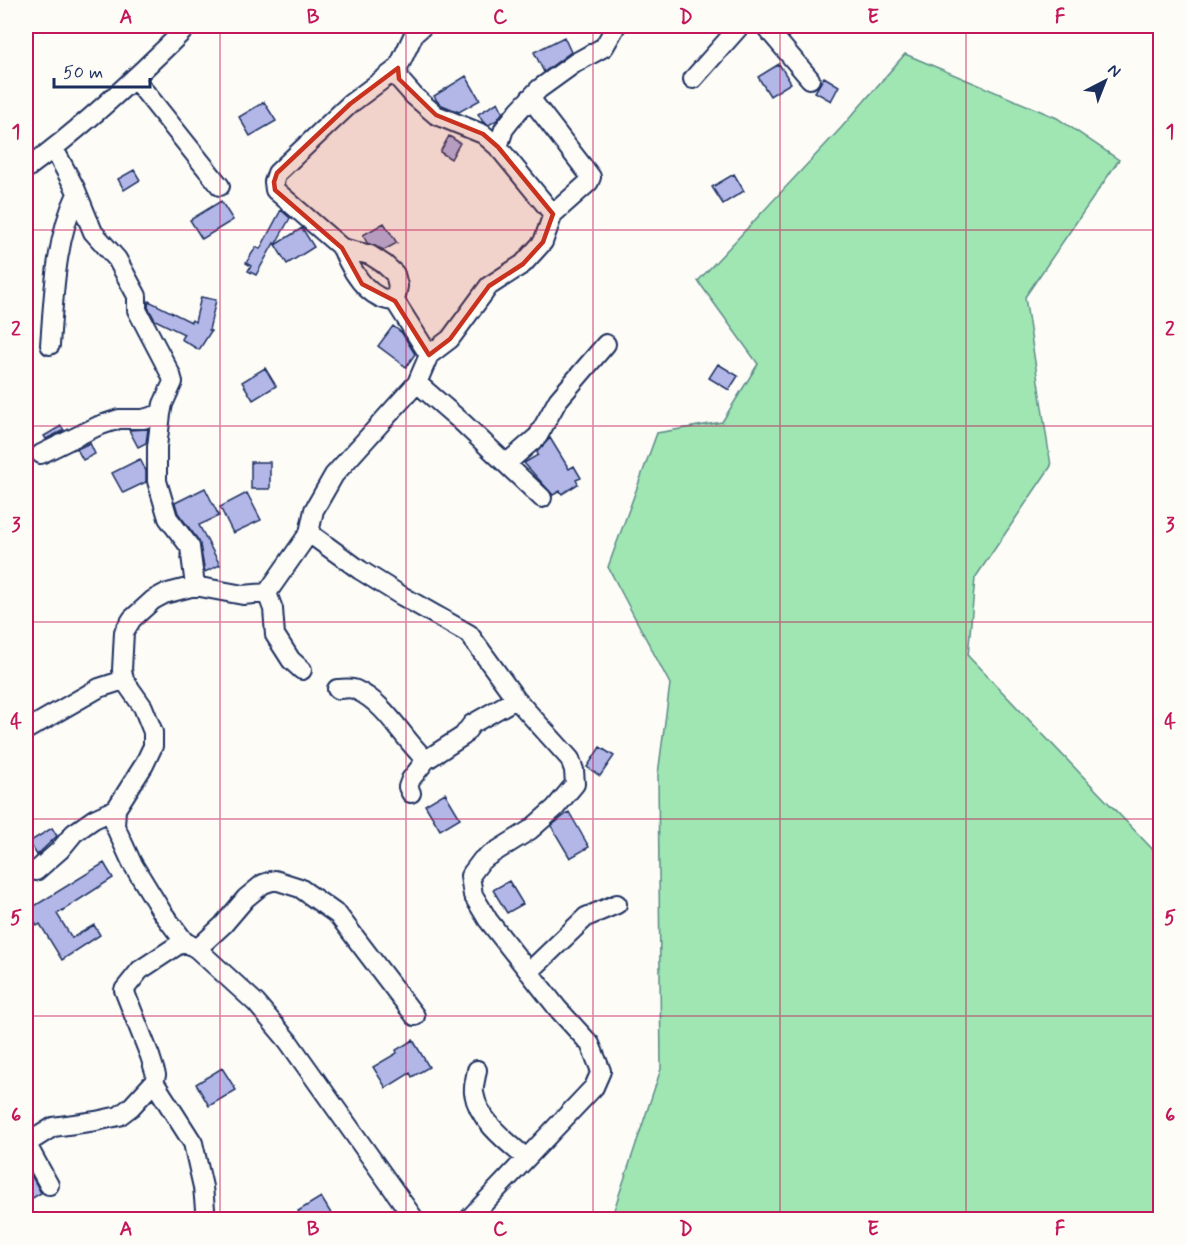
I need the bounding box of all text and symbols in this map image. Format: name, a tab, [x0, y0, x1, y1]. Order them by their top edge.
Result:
text: A	[119, 4, 133, 31]
text: B	[307, 4, 320, 31]
text: C	[493, 4, 508, 31]
text: D	[679, 4, 693, 31]
text: E	[867, 4, 879, 31]
text: F	[1055, 4, 1066, 31]
scale bar	[54, 51, 150, 89]
north arrow	[1075, 51, 1135, 111]
text: N	[1103, 60, 1125, 82]
text: 50 m	[63, 61, 103, 85]
text: 1	[12, 119, 20, 146]
text: 1	[1166, 119, 1174, 146]
text: 2	[11, 316, 21, 343]
text: 2	[1165, 316, 1175, 343]
text: 3	[11, 512, 21, 539]
text: 3	[1165, 512, 1175, 539]
text: 4	[10, 709, 22, 736]
text: 4	[1164, 709, 1176, 736]
text: 5	[10, 905, 22, 932]
text: 5	[1164, 905, 1176, 932]
text: 6	[11, 1102, 21, 1129]
text: 6	[1165, 1102, 1175, 1129]
text: A	[119, 1216, 133, 1243]
text: B	[307, 1216, 320, 1243]
text: C	[493, 1216, 508, 1243]
text: D	[679, 1216, 693, 1243]
text: E	[867, 1216, 879, 1243]
text: F	[1055, 1216, 1066, 1243]

